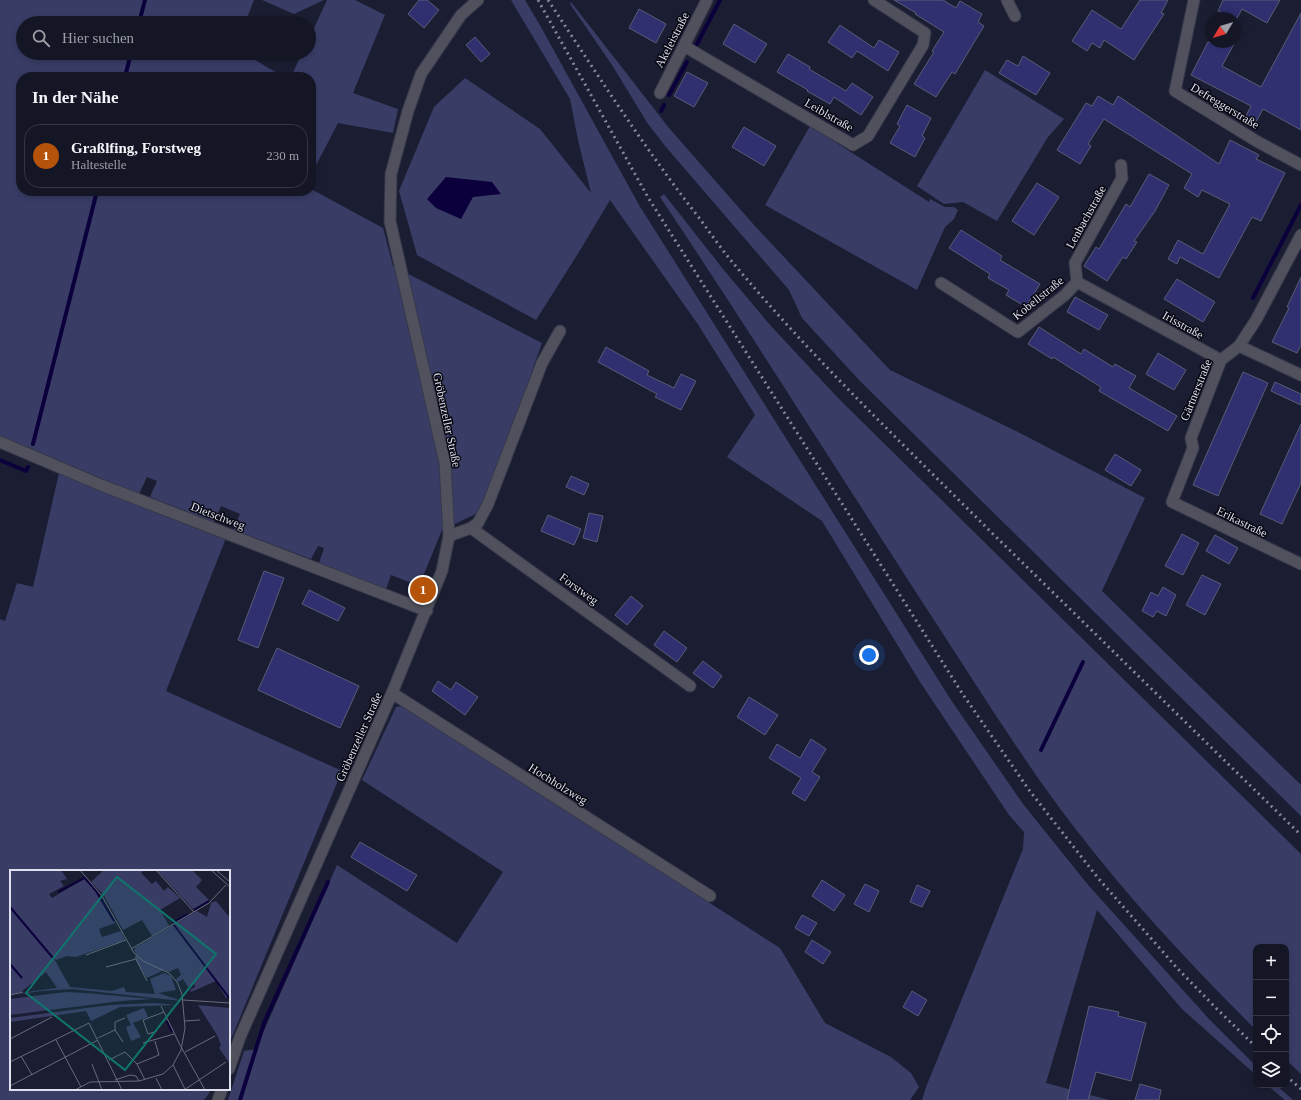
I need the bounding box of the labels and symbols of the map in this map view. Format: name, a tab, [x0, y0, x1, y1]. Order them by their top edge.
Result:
street label: Akeleistraße	[652, 10, 692, 70]
north arrow	[1205, 12, 1241, 48]
street label: Defreggerstraße	[1188, 80, 1262, 132]
street label: Leiblstraße	[802, 95, 856, 135]
street label: Lenbachstraße	[1063, 183, 1109, 251]
street label: Kobellstraße	[1010, 273, 1066, 323]
street label: Irisstraße	[1160, 308, 1206, 342]
street label: Gärtnerstraße	[1177, 357, 1215, 423]
street label: Gröbenzeller Straße	[430, 371, 464, 469]
street label: Dietschweg	[189, 499, 247, 533]
street label: Erikastraße	[1214, 504, 1270, 540]
street label: Forstweg	[557, 570, 601, 608]
pin: 1	[410, 575, 436, 605]
your location	[859, 645, 879, 665]
street label: Gröbenzeller Straße	[333, 690, 385, 784]
street label: Hochholzweg	[526, 760, 590, 808]
inset map	[10, 870, 230, 1090]

